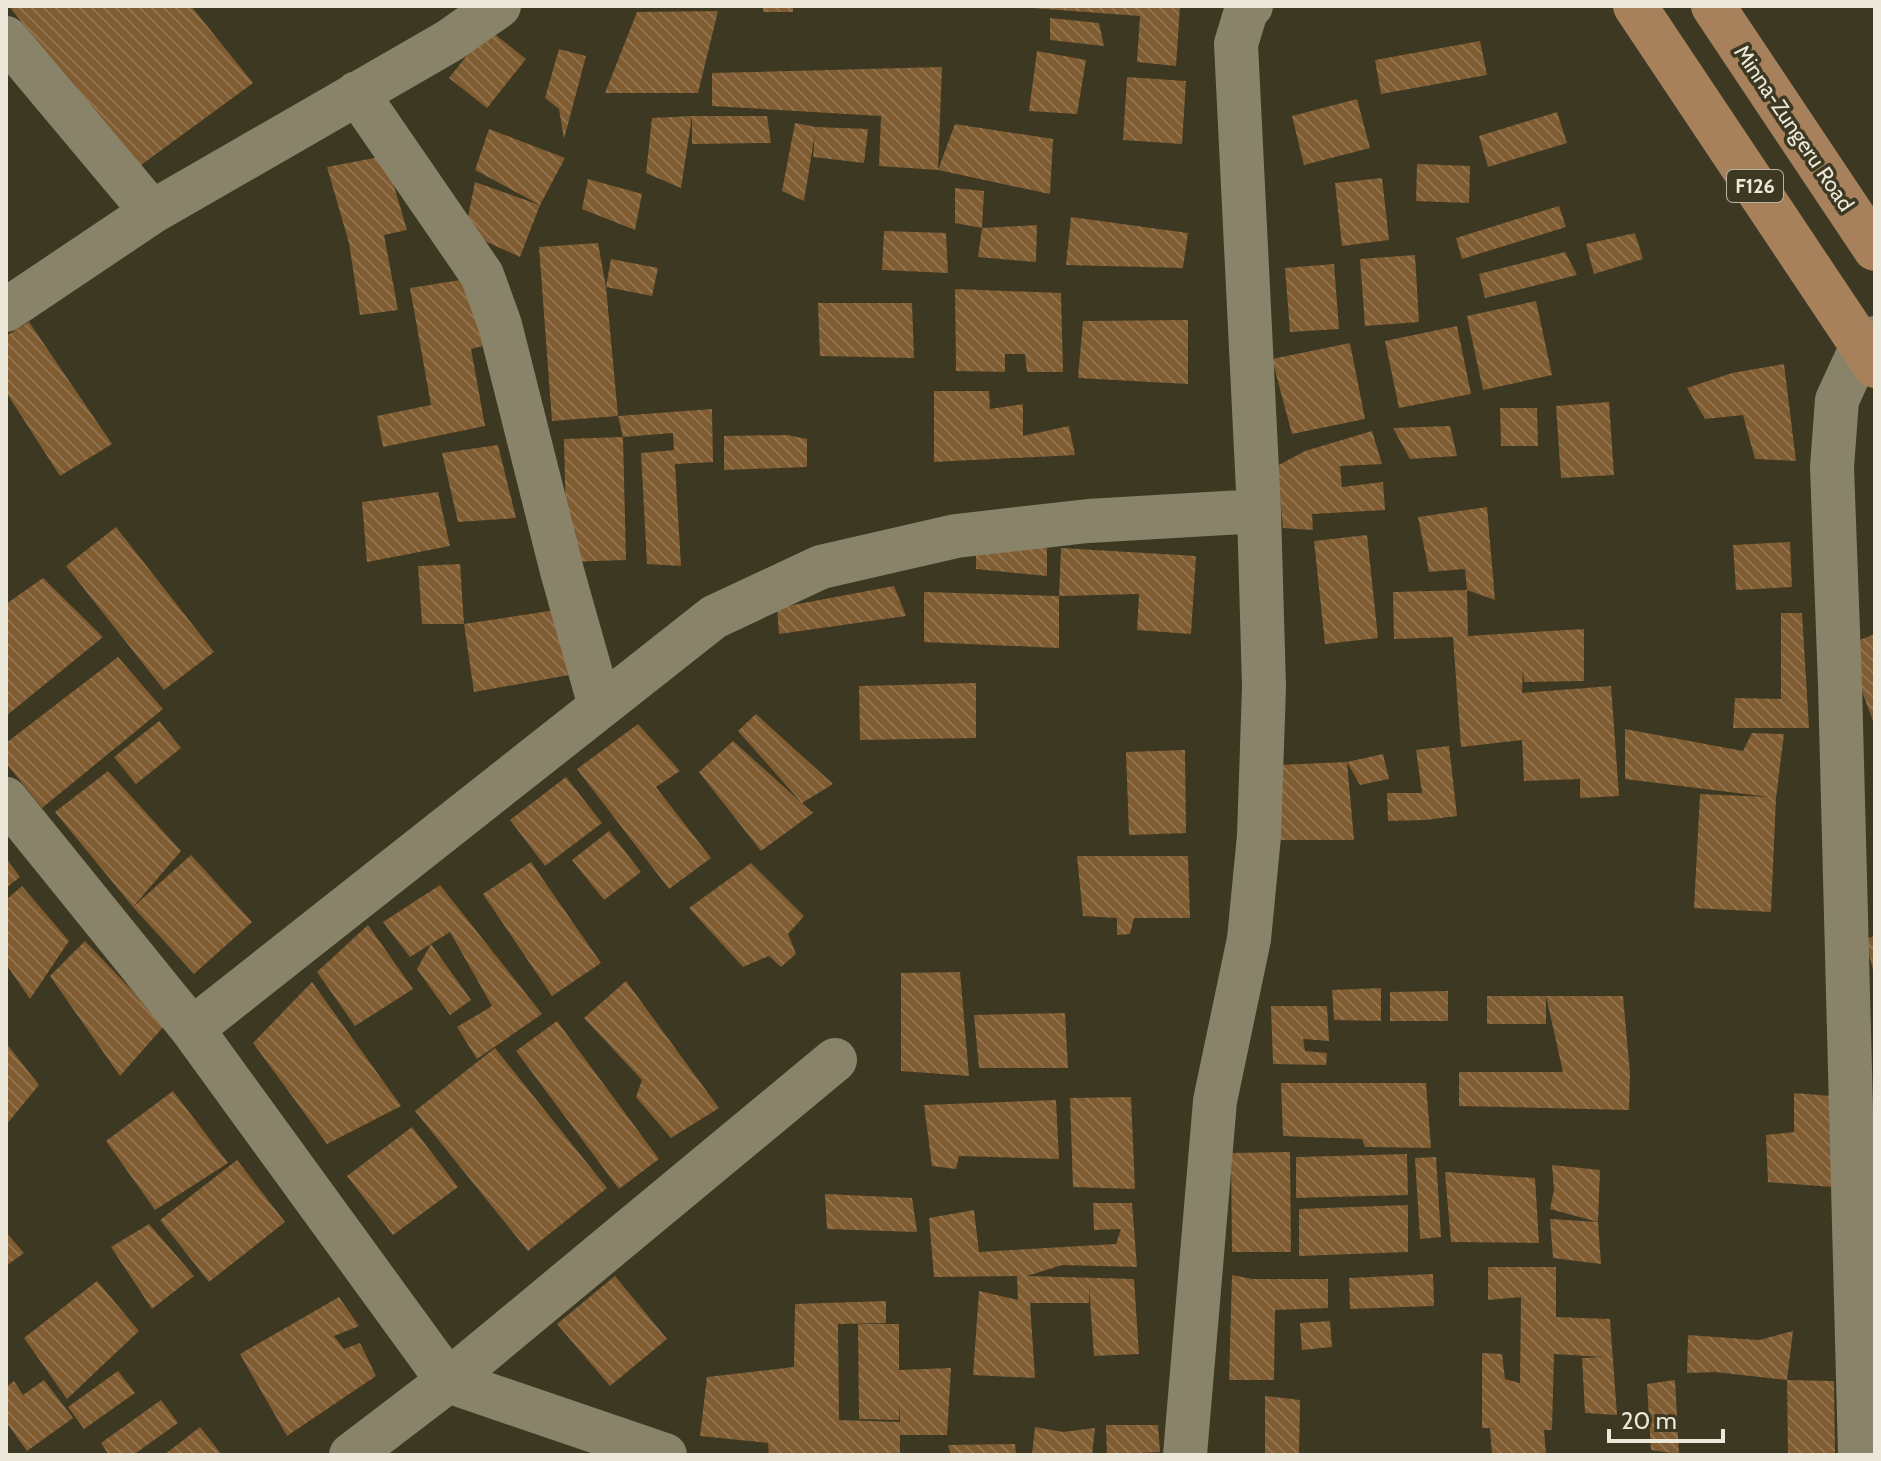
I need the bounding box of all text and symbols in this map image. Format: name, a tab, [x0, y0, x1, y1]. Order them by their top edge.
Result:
street label: Minna-Zungeru Road	[1728, 40, 1860, 216]
road number: F126	[1727, 170, 1783, 202]
scale bar	[1609, 1393, 1723, 1443]
text: 20 m	[1621, 1406, 1677, 1435]

